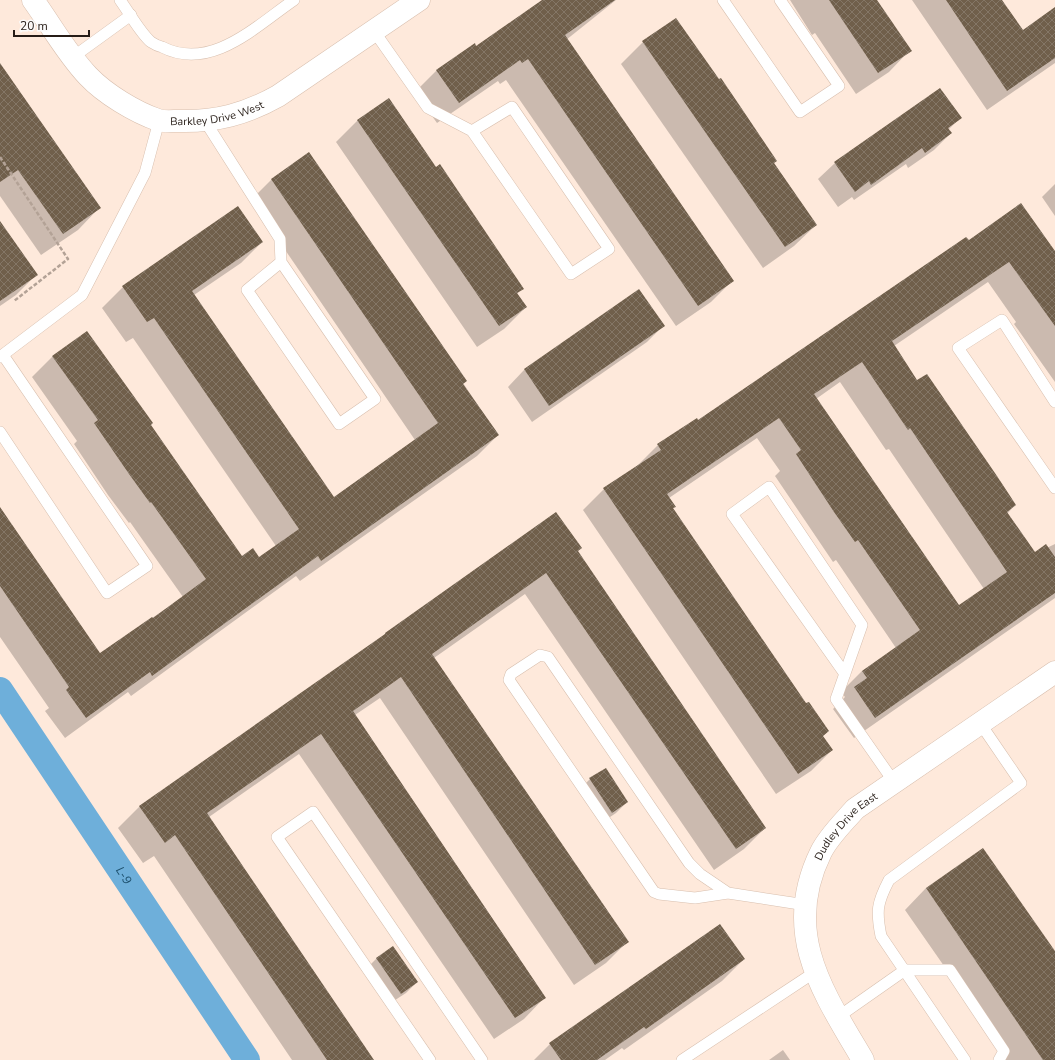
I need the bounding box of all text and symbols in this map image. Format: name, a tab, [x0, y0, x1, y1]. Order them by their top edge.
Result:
scale bar	[14, 12, 89, 38]
text: 20 m	[20, 18, 48, 34]
street label: Barkley Drive West	[170, 97, 266, 129]
street label: Dudley Drive East	[811, 789, 881, 863]
water label: L-9	[112, 863, 136, 888]

